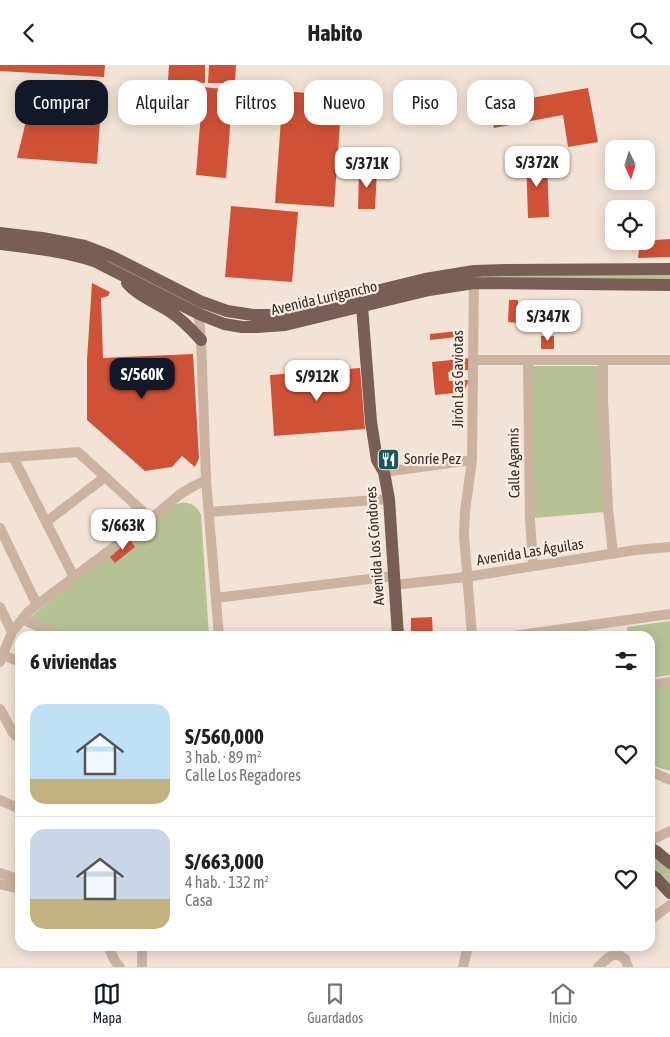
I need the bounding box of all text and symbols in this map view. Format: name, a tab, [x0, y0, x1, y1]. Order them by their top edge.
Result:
icon: back	[15, 19, 43, 47]
icon: search	[627, 19, 655, 47]
text: Habito	[308, 20, 362, 46]
chip: Comprar	[15, 80, 108, 125]
chip: Alquilar	[118, 80, 207, 125]
chip: Filtros	[217, 80, 294, 125]
chip: Nuevo	[304, 80, 383, 125]
chip: Piso	[393, 80, 457, 125]
chip: Casa	[467, 80, 534, 125]
north arrow	[605, 140, 655, 190]
map controls	[605, 140, 655, 250]
pin: S/372K	[496, 145, 578, 188]
pin: S/371K	[326, 147, 408, 189]
text: S/372K	[516, 153, 558, 171]
text: S/371K	[346, 154, 388, 172]
button: locate	[605, 200, 655, 250]
street label: Avenida Lurigancho	[269, 277, 379, 318]
pin: S/347K	[507, 299, 589, 342]
text: S/347K	[527, 307, 569, 325]
street label: Jirón Las Gaviotas	[449, 330, 466, 428]
pin: S/560K	[101, 357, 183, 400]
pin: S/912K	[276, 359, 358, 402]
text: S/560K	[121, 365, 163, 383]
text: S/912K	[296, 367, 338, 385]
street label: Calle Agamis	[504, 428, 523, 498]
restaurant icon: Sonríe Pez	[376, 447, 400, 471]
place label: Sonríe Pez	[404, 450, 461, 467]
street label: Avenida Los Cóndores	[362, 486, 387, 606]
pin: S/663K	[82, 509, 164, 551]
text: S/663K	[102, 516, 144, 534]
street label: Avenida Las Águilas	[475, 535, 585, 568]
icon: filters	[612, 647, 640, 675]
text: 6 viviendas	[30, 649, 117, 673]
icon: home	[70, 724, 130, 784]
text: S/560,000	[185, 724, 264, 748]
icon: heart	[612, 740, 640, 768]
text: 3 hab. · 89 m²	[185, 748, 261, 766]
text: Calle Los Regadores	[185, 766, 301, 784]
icon: home	[70, 849, 130, 909]
text: S/663,000	[185, 849, 264, 873]
icon: heart	[612, 865, 640, 893]
text: 4 hab. · 132 m²	[185, 873, 269, 891]
text: Casa	[185, 891, 213, 909]
tab: Mapa	[93, 980, 122, 1026]
tab: Guardados	[307, 980, 363, 1026]
tab: Inicio	[549, 980, 577, 1026]

